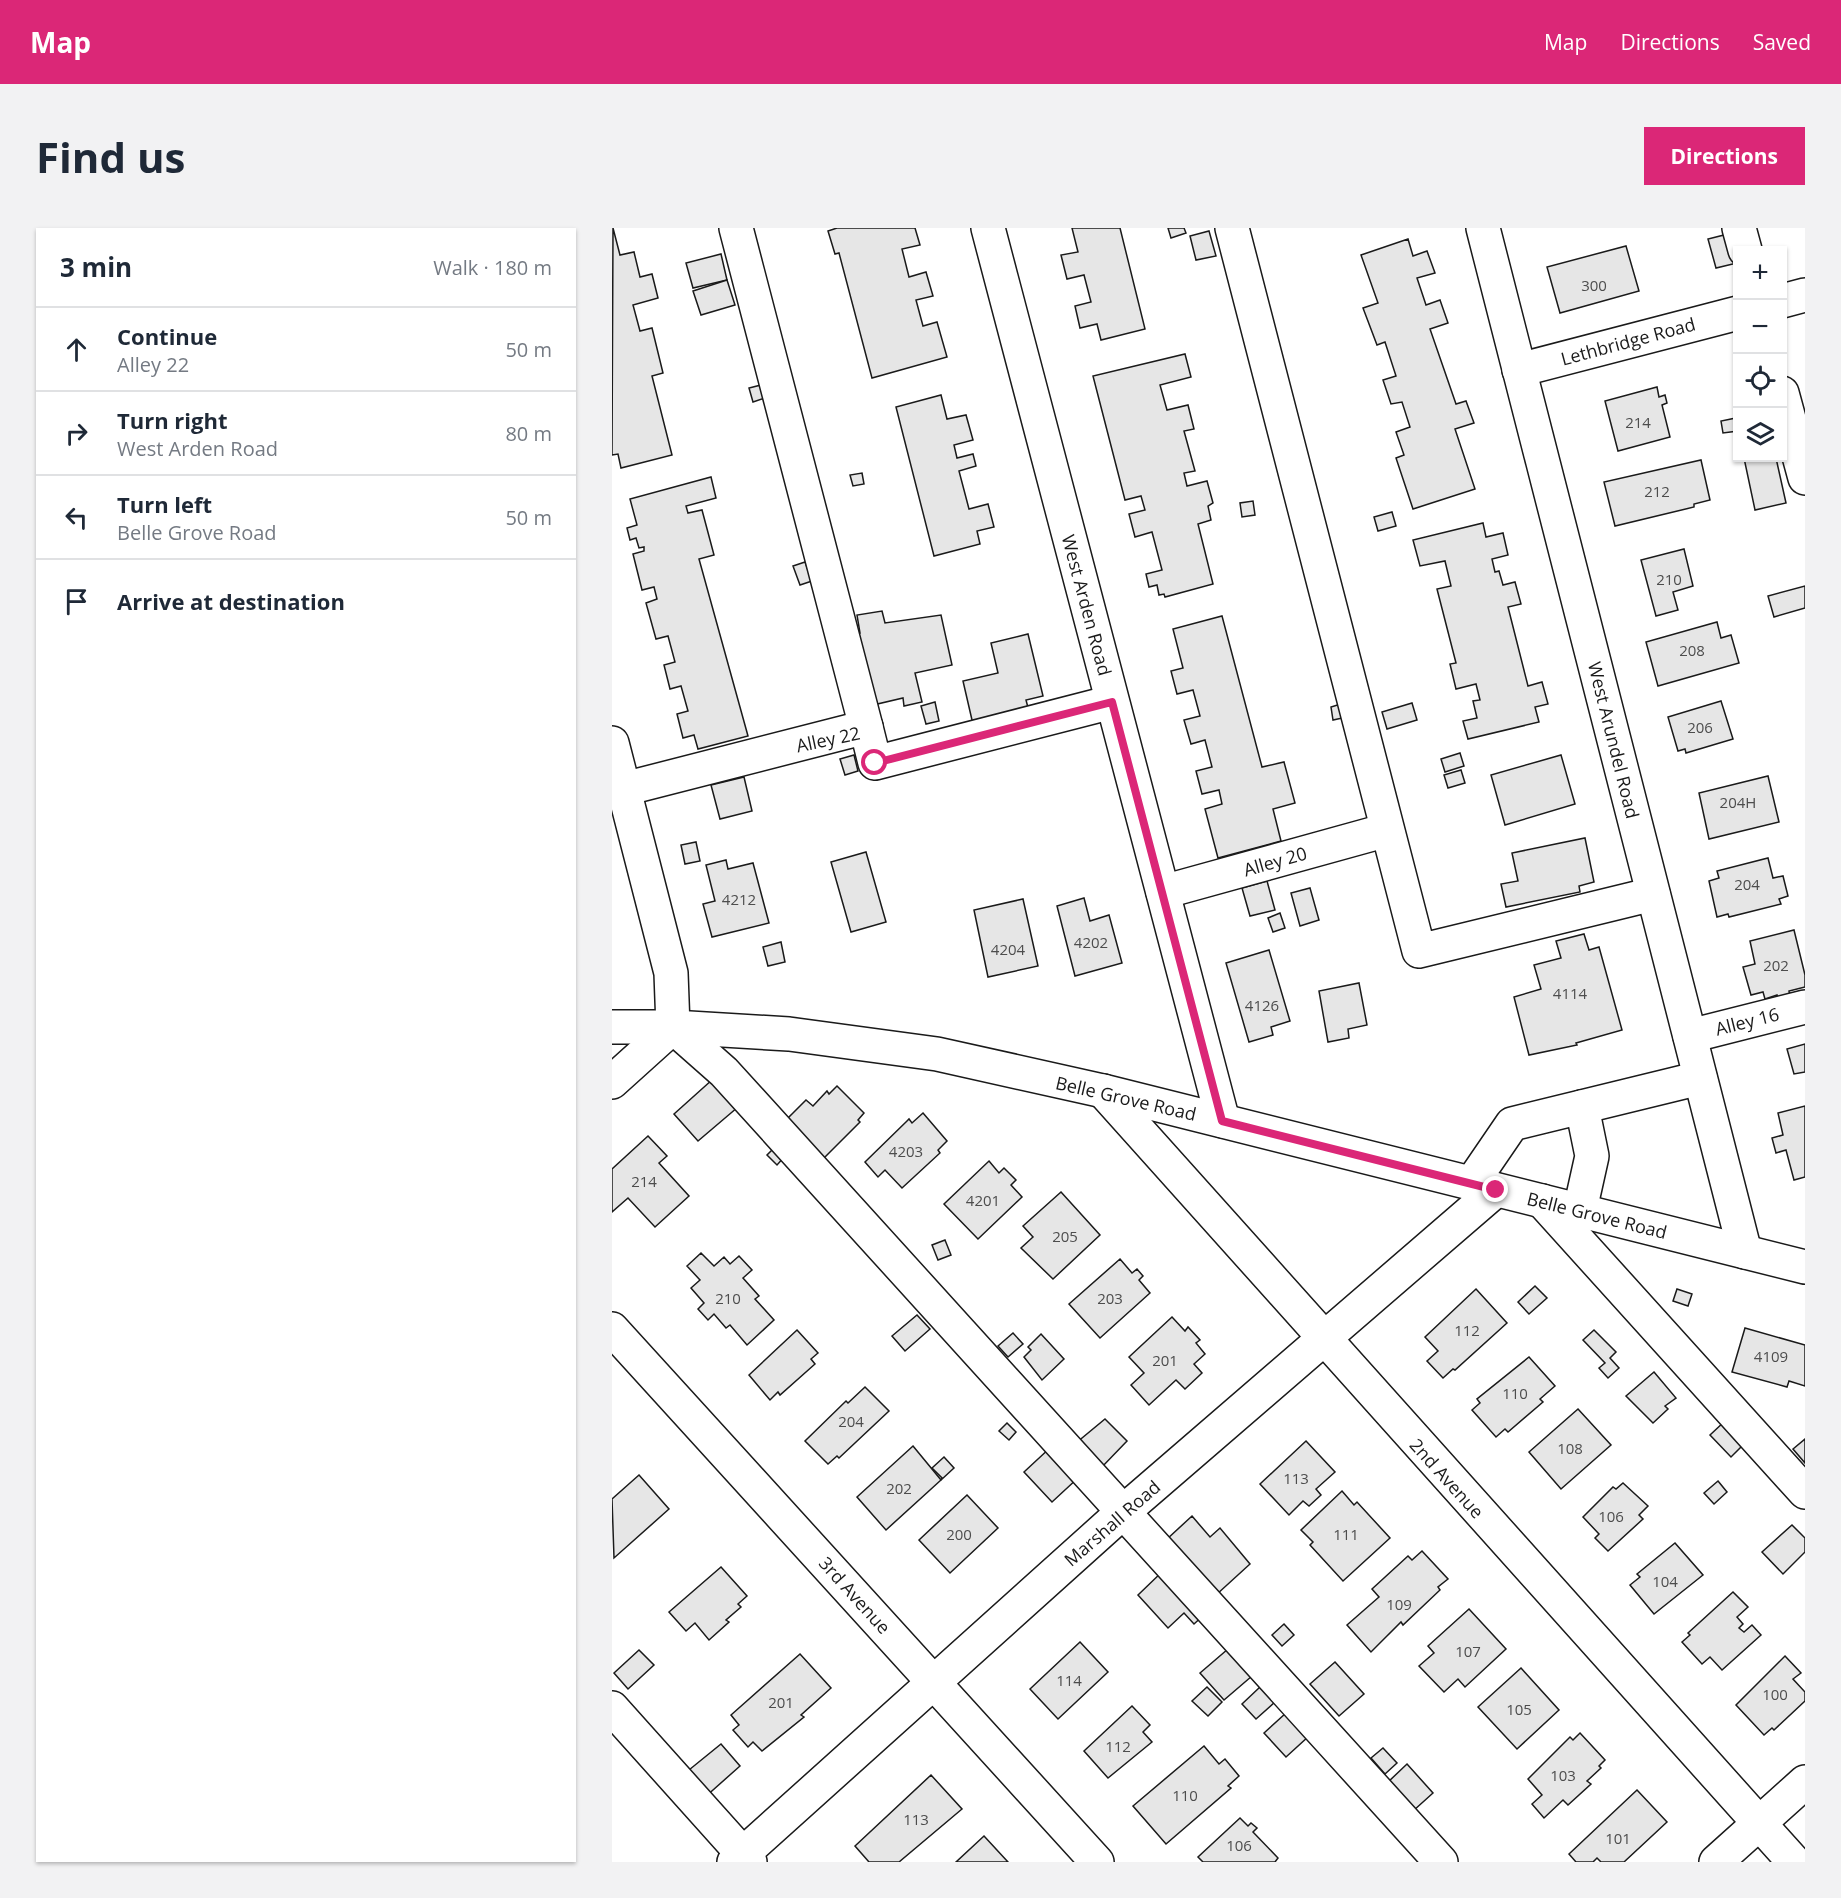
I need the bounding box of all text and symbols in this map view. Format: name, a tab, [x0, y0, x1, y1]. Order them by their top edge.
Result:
text: Map	[30, 23, 91, 61]
text: Map	[1544, 28, 1587, 56]
text: Directions	[1620, 28, 1720, 56]
text: Saved	[1753, 28, 1811, 56]
button: Directions	[1644, 127, 1805, 185]
text: Find us	[36, 128, 185, 185]
map controls	[1733, 246, 1787, 462]
button: +	[1733, 246, 1787, 300]
text: 3 min	[60, 249, 132, 285]
text: Walk · 180 m	[433, 254, 552, 281]
house number: 300	[1581, 275, 1607, 295]
button: −	[1733, 300, 1787, 354]
street label: Lethbridge Road	[1558, 311, 1698, 371]
text: Continue	[117, 321, 217, 351]
icon: ahead	[60, 333, 93, 366]
text: 50 m	[505, 336, 552, 363]
text: Alley 22	[117, 351, 189, 378]
button: locate	[1733, 354, 1787, 408]
text: Turn right	[117, 405, 228, 435]
button: layers	[1733, 408, 1787, 462]
house number: 214	[1625, 412, 1651, 432]
icon: right	[60, 417, 93, 450]
text: 80 m	[505, 420, 552, 447]
text: West Arden Road	[117, 435, 278, 462]
house number: 212	[1644, 481, 1670, 501]
text: Turn left	[117, 489, 212, 519]
icon: left	[60, 501, 93, 534]
text: 50 m	[505, 504, 552, 531]
text: Belle Grove Road	[117, 519, 277, 546]
street label: West Arden Road	[1057, 532, 1117, 678]
house number: 210	[1656, 569, 1682, 589]
icon: arrive	[60, 585, 93, 618]
text: Arrive at destination	[117, 586, 345, 616]
house number: 208	[1679, 640, 1705, 660]
street label: West Arundel Road	[1583, 659, 1645, 821]
house number: 206	[1687, 717, 1713, 737]
street label: Alley 22	[794, 721, 862, 757]
route start	[861, 749, 887, 775]
house number: 204H	[1720, 792, 1756, 812]
street label: Alley 20	[1241, 841, 1309, 881]
house number: 204	[1734, 874, 1760, 894]
house number: 4212	[722, 889, 756, 909]
house number: 4202	[1074, 932, 1108, 952]
house number: 4204	[991, 939, 1026, 959]
house number: 202	[1763, 955, 1789, 975]
house number: 4114	[1553, 983, 1588, 1003]
house number: 4126	[1245, 995, 1279, 1015]
street label: Alley 16	[1713, 1002, 1781, 1040]
street label: Belle Grove Road	[1053, 1070, 1199, 1126]
house number: 4203	[889, 1141, 923, 1161]
house number: 214	[631, 1171, 657, 1191]
route end	[1482, 1176, 1508, 1202]
street label: Belle Grove Road	[1524, 1186, 1670, 1244]
house number: 4201	[966, 1190, 1000, 1210]
house number: 205	[1052, 1226, 1078, 1246]
house number: 210	[715, 1288, 741, 1308]
house number: 203	[1097, 1288, 1123, 1308]
house number: 112	[1454, 1320, 1480, 1340]
house number: 4109	[1754, 1346, 1788, 1366]
house number: 201	[1152, 1350, 1178, 1370]
house number: 110	[1502, 1383, 1528, 1403]
house number: 204	[838, 1411, 864, 1431]
street label: 2nd Avenue	[1405, 1433, 1489, 1523]
house number: 108	[1557, 1438, 1583, 1458]
house number: 113	[1283, 1468, 1309, 1488]
street label: Marshall Road	[1059, 1475, 1165, 1571]
house number: 202	[886, 1478, 912, 1498]
house number: 106	[1598, 1506, 1624, 1526]
house number: 200	[946, 1524, 972, 1544]
house number: 111	[1333, 1524, 1359, 1544]
street label: 3rd Avenue	[814, 1551, 896, 1639]
house number: 104	[1652, 1571, 1678, 1591]
house number: 109	[1386, 1594, 1412, 1614]
house number: 107	[1455, 1641, 1481, 1661]
house number: 114	[1056, 1670, 1082, 1690]
house number: 100	[1762, 1684, 1788, 1704]
house number: 201	[768, 1692, 794, 1712]
house number: 105	[1506, 1699, 1532, 1719]
house number: 112	[1105, 1736, 1131, 1756]
house number: 103	[1550, 1765, 1576, 1785]
house number: 110	[1172, 1785, 1198, 1805]
house number: 113	[903, 1809, 929, 1829]
house number: 101	[1605, 1828, 1631, 1848]
house number: 106	[1226, 1835, 1252, 1855]

